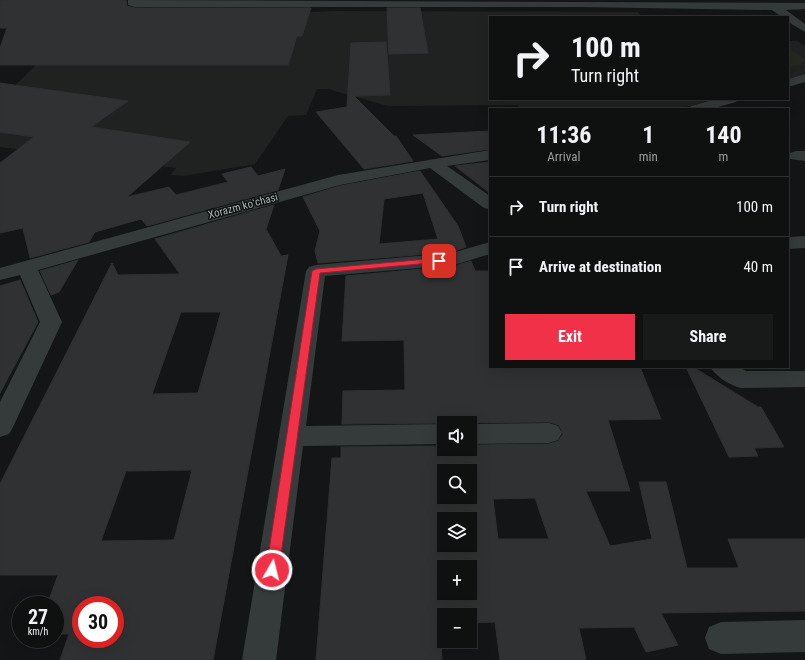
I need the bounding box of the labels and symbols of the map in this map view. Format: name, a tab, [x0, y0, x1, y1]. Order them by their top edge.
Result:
street label: Xorazm koʻchasi	[207, 190, 279, 222]
pin	[422, 244, 456, 278]
position arrow	[251, 549, 293, 591]
speed limit sign: 30	[72, 596, 124, 648]

